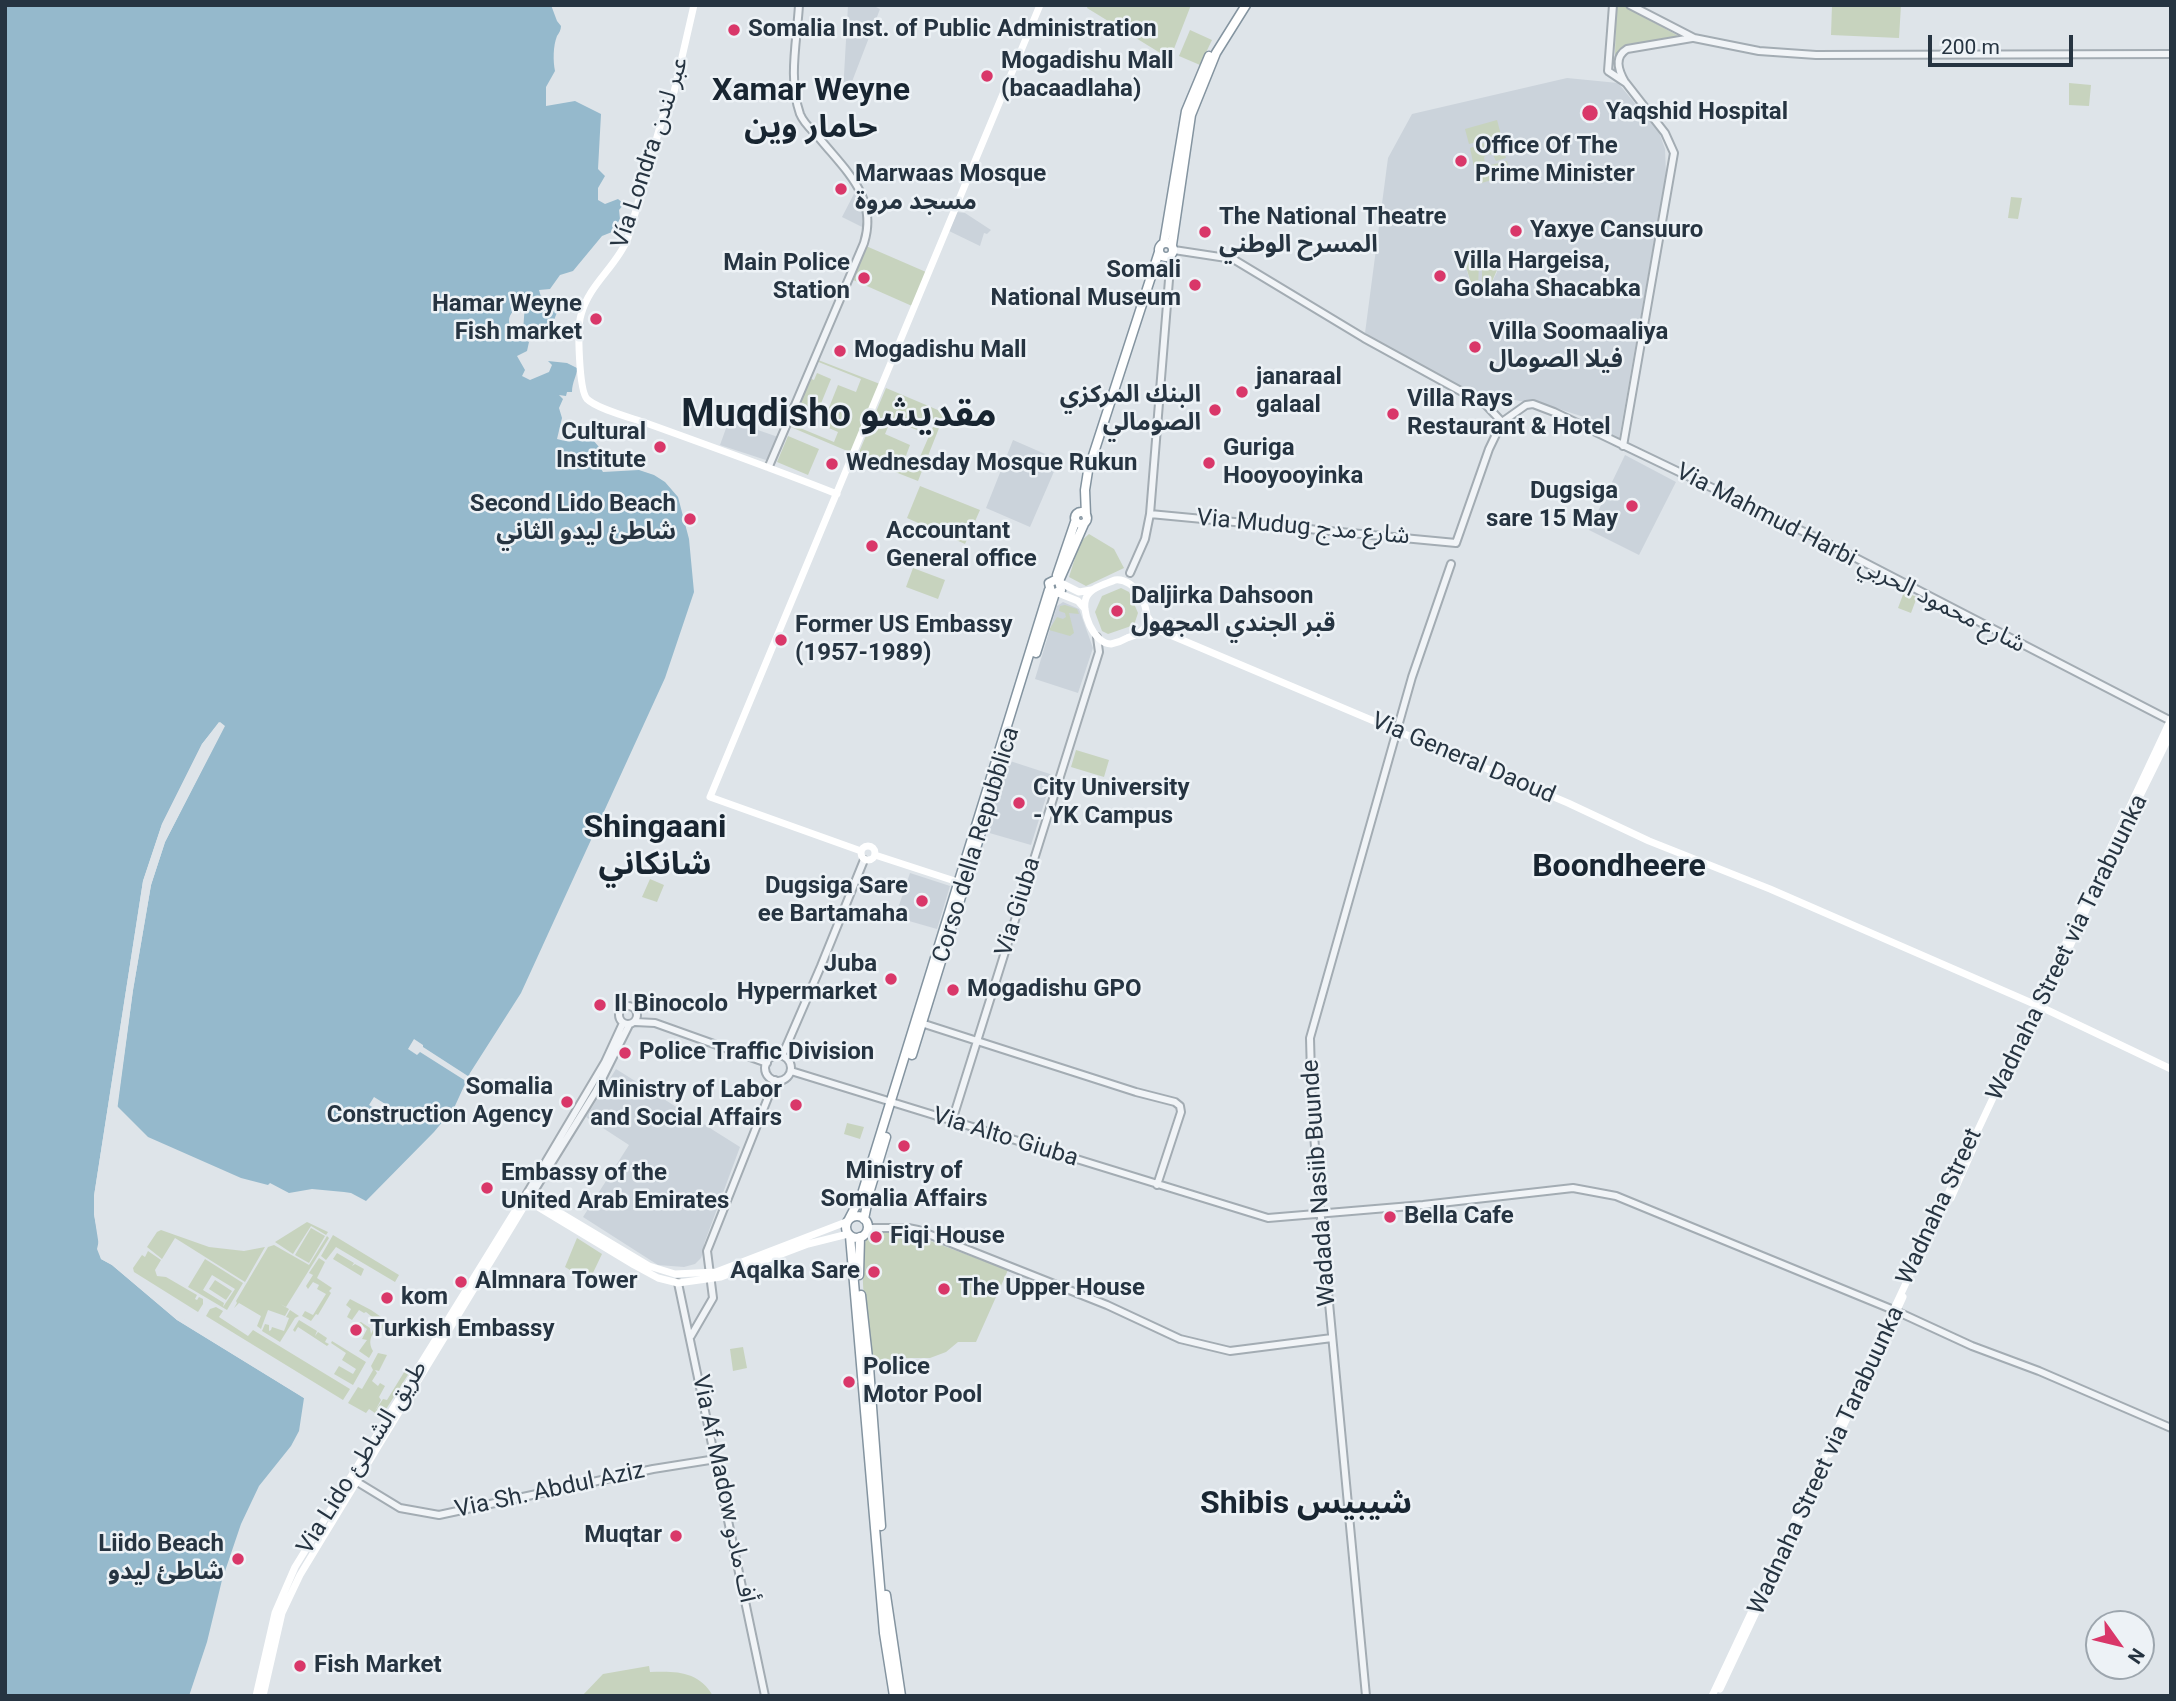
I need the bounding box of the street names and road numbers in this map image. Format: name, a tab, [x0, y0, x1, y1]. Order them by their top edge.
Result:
street label: Vía Londra عبر لندن	[606, 54, 696, 252]
street label: Via Mahmud Harbi شارع محمود الحربي	[1671, 458, 2029, 660]
street label: Via Mudug شارع مدج	[1195, 504, 1411, 552]
street label: Via General Daoud	[1367, 707, 1559, 811]
street label: Corso della Repubblica	[927, 724, 1027, 966]
street label: Wadnaha Street via Tarabuunka	[1981, 790, 2155, 1106]
street label: Via Giuba	[990, 854, 1048, 960]
street label: Wadada Nasiib Buunde	[1297, 1058, 1343, 1308]
street label: Via Alto Giuba	[929, 1102, 1081, 1174]
street label: Wadnaha Street	[1891, 1124, 1989, 1290]
street label: Wadnaha Street via Tarabuunka	[1743, 1302, 1911, 1620]
street label: Via Lido طريق الشاطئ	[292, 1356, 434, 1560]
street label: Via Af Madow أف مادو	[685, 1372, 761, 1606]
street label: Via Sh. Abdul Aziz	[453, 1457, 647, 1525]

